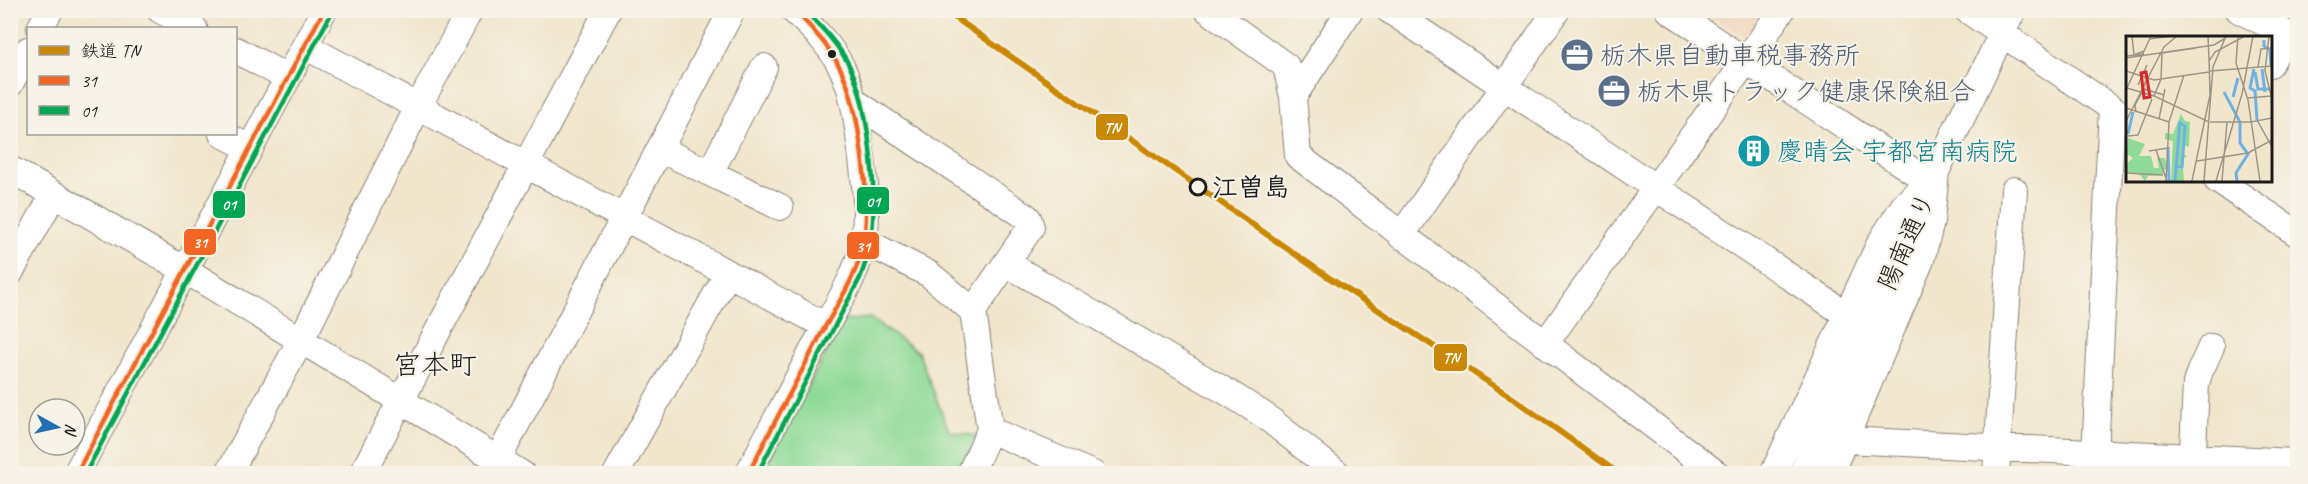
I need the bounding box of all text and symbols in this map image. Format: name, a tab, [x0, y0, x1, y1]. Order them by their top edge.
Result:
legend	[27, 27, 237, 135]
inset map	[2126, 36, 2272, 182]
office icon: 栃木県自動車税事務所	[1559, 37, 1595, 73]
place label: 栃木県自動車税事務所	[1600, 39, 1860, 72]
text: 鉄道 TN	[81, 40, 142, 62]
unlabelled marker	[826, 48, 838, 60]
text: 31	[81, 70, 98, 92]
office icon: 栃木県トラック健康保険組合	[1596, 73, 1632, 109]
place label: 栃木県トラック健康保険組合	[1637, 75, 1975, 108]
text: 01	[81, 100, 98, 122]
line badge: TN	[1095, 113, 1129, 141]
text: TN	[1104, 118, 1123, 138]
building icon: 慶晴会 宇都宮南病院	[1736, 133, 1772, 169]
place label: 慶晴会 宇都宮南病院	[1777, 135, 2017, 168]
place label: 江曽島	[1212, 171, 1290, 204]
marker: 江曽島	[1189, 178, 1207, 196]
line badge: 01	[856, 186, 890, 215]
street label: 陽南通り	[1870, 187, 1943, 295]
line badge: 01	[212, 190, 246, 219]
text: 01	[866, 192, 882, 212]
text: 01	[222, 195, 238, 215]
line badge: 31	[183, 228, 217, 256]
line badge: 31	[846, 231, 880, 260]
text: 31	[193, 233, 209, 253]
text: 31	[856, 237, 872, 257]
line badge: TN	[1433, 343, 1468, 372]
district label: 宮本町	[393, 347, 477, 382]
text: TN	[1443, 348, 1462, 368]
north arrow	[27, 397, 87, 457]
text: N	[60, 423, 81, 438]

